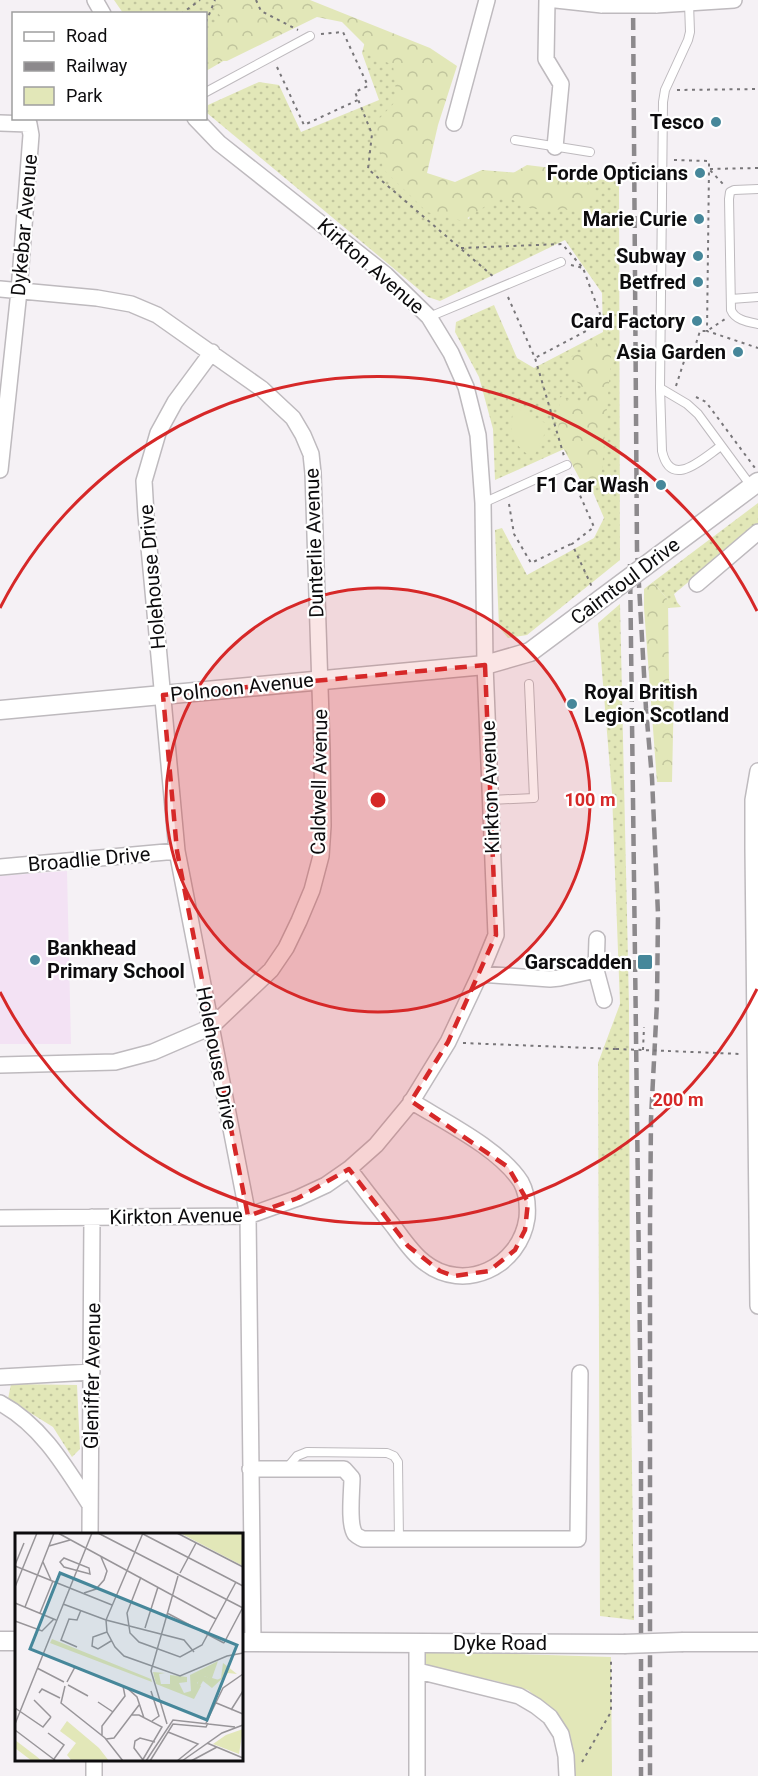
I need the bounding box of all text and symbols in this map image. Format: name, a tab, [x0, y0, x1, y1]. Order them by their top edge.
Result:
legend	[12, 12, 207, 120]
text: Road	[66, 25, 107, 46]
text: Railway	[66, 55, 128, 76]
text: Park	[66, 85, 103, 106]
place label: Tesco	[650, 110, 704, 134]
marker: Tesco	[709, 115, 723, 129]
street label: Dykebar Avenue	[6, 153, 42, 297]
place label: Forde Opticians	[547, 161, 688, 185]
marker: Forde Opticians	[693, 166, 707, 180]
place label: Marie Curie	[583, 207, 687, 231]
marker: Marie Curie	[692, 212, 706, 226]
street label: Kirkton Avenue	[313, 213, 429, 319]
place label: Subway	[616, 244, 687, 268]
marker: Subway	[691, 249, 705, 263]
place label: Betfred	[619, 270, 686, 294]
marker: Betfred	[691, 275, 705, 289]
place label: Card Factory	[571, 309, 686, 333]
marker: Card Factory	[690, 314, 704, 328]
place label: Asia Garden	[617, 340, 726, 364]
marker: Asia Garden	[731, 345, 745, 359]
street label: Dunterlie Avenue	[299, 468, 329, 618]
place label: F1 Car Wash	[536, 473, 649, 497]
marker: F1 Car Wash	[654, 478, 668, 492]
street label: Holehouse Drive	[134, 504, 170, 650]
street label: Cairntoul Drive	[566, 532, 684, 630]
street label: Polnoon Avenue	[169, 668, 315, 706]
place label: Royal British Legion Scotland	[584, 680, 729, 727]
marker: Royal British Legion Scotland	[565, 697, 579, 711]
street label: Caldwell Avenue	[306, 709, 332, 855]
street label: Kirkton Avenue	[476, 720, 504, 854]
text: 100 m	[564, 789, 616, 810]
centre of rings	[368, 790, 388, 810]
street label: Broadlie Drive	[27, 842, 151, 876]
place label: Bankhead Primary School	[47, 936, 185, 983]
place label: Garscadden	[524, 950, 632, 974]
marker: Bankhead Primary School	[28, 953, 42, 967]
marker: Garscadden	[636, 953, 654, 971]
street label: Holehouse Drive	[191, 984, 243, 1132]
text: 200 m	[652, 1089, 704, 1110]
street label: Kirkton Avenue	[109, 1203, 243, 1229]
street label: Gleniffer Avenue	[79, 1303, 105, 1449]
inset map	[15, 1533, 243, 1761]
street label: Dyke Road	[453, 1631, 547, 1655]

